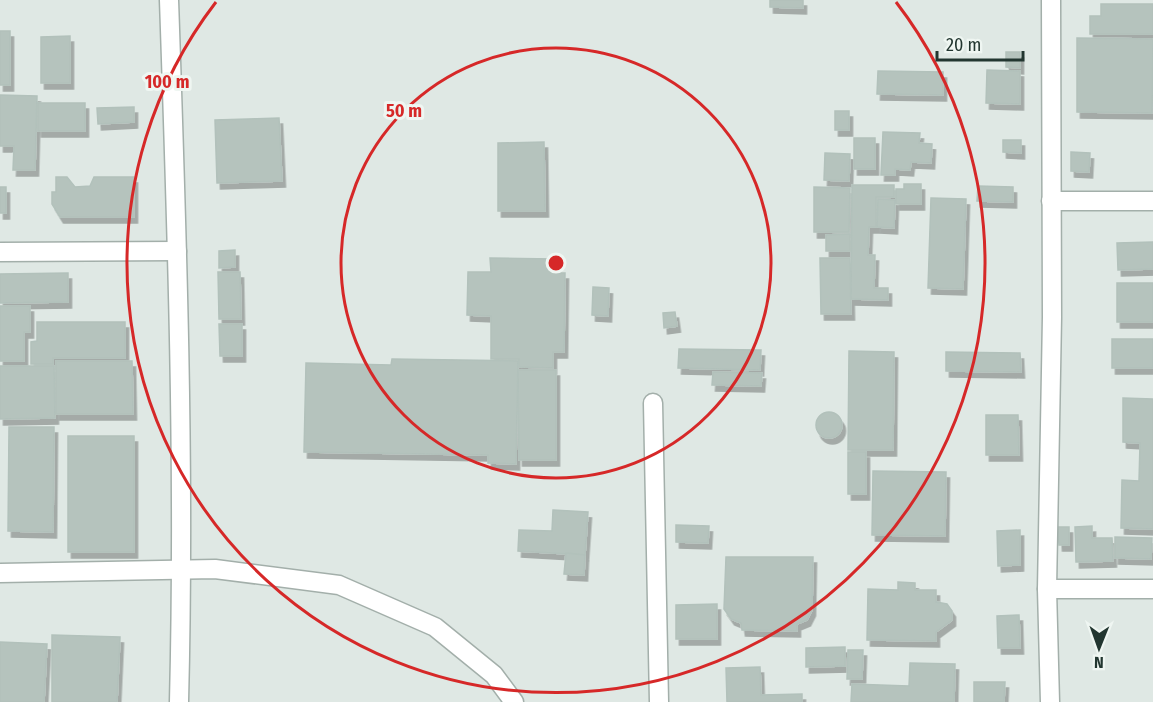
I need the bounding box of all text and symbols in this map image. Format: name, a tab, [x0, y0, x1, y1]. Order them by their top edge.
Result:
scale bar	[937, 24, 1022, 62]
text: 20 m	[946, 34, 981, 56]
text: 100 m	[145, 71, 189, 93]
text: 50 m	[386, 100, 422, 122]
centre of rings	[546, 253, 566, 273]
north arrow	[1069, 618, 1129, 678]
text: N	[1094, 653, 1104, 672]

